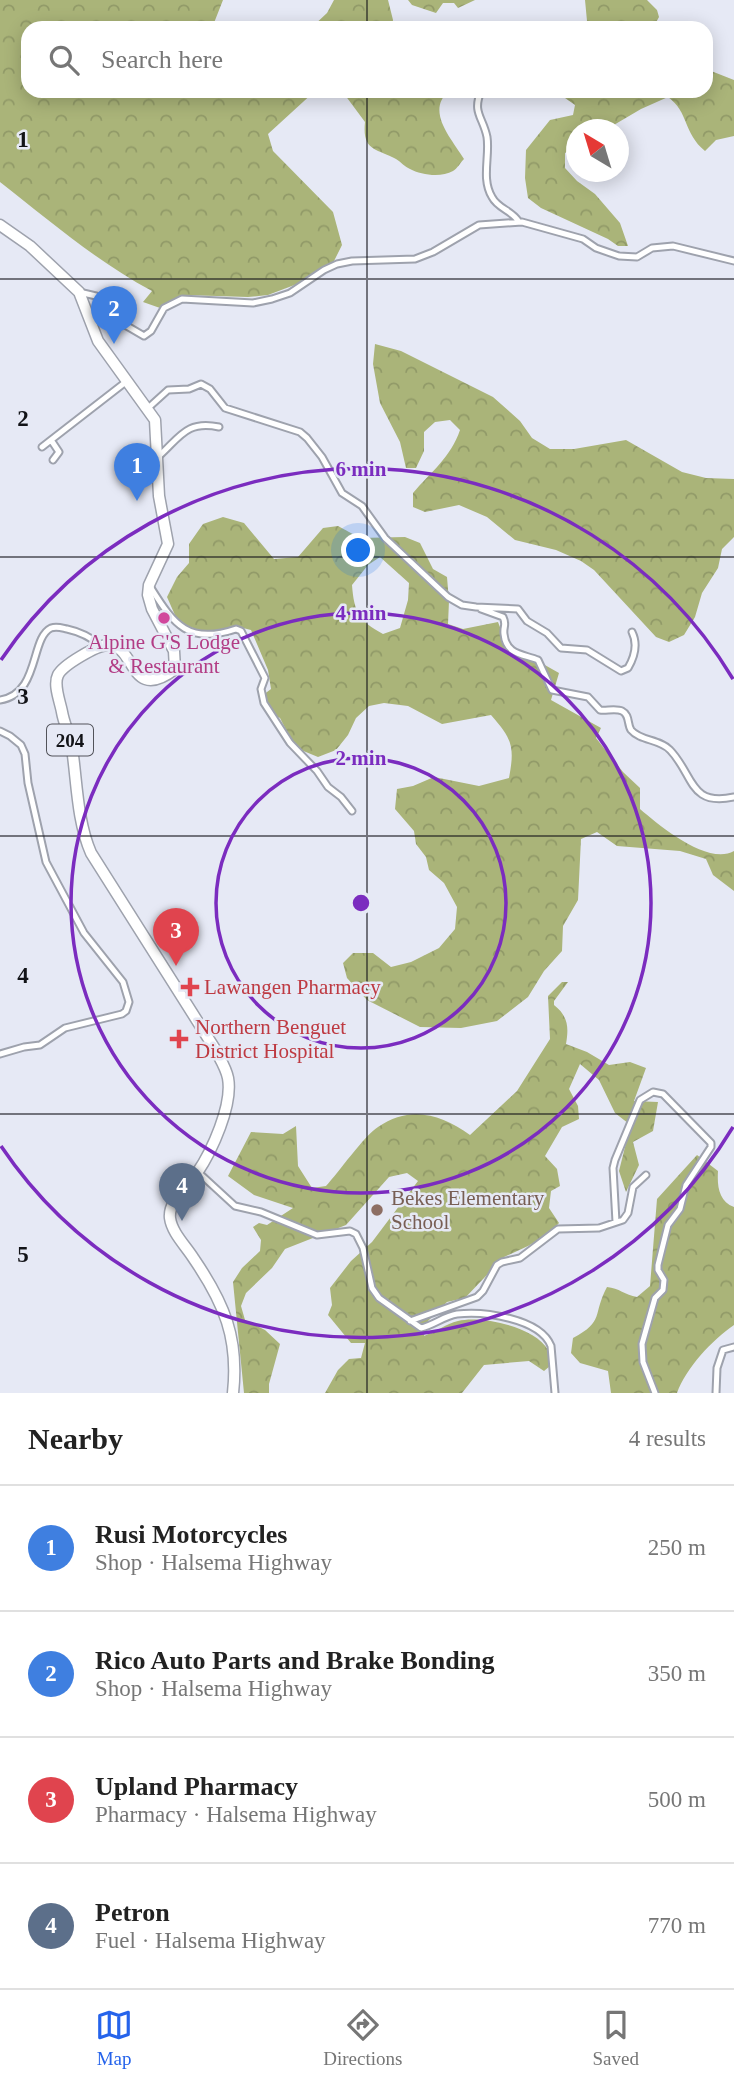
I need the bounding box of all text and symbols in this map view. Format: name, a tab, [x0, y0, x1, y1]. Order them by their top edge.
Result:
search box	[21, 21, 713, 98]
icon: search	[45, 41, 83, 79]
text: Search here	[101, 45, 223, 74]
north arrow	[566, 119, 629, 182]
text: 1	[17, 127, 29, 152]
pin: 2	[91, 286, 137, 344]
text: 2	[17, 406, 29, 431]
pin: 1	[114, 443, 160, 501]
text: 6 min	[336, 457, 387, 481]
your location	[341, 533, 375, 567]
text: 4 min	[336, 601, 387, 625]
marker: Alpine G'S Lodge & Restaurant	[156, 610, 172, 626]
place label: Alpine G'S Lodge & Restaurant	[88, 630, 240, 678]
text: 3	[17, 684, 29, 709]
road number: 204	[47, 724, 93, 755]
text: 2 min	[336, 746, 387, 770]
centre of rings	[349, 891, 373, 915]
pin: 3	[153, 908, 199, 966]
text: 4	[17, 963, 29, 988]
place label: Lawangen Pharmacy	[204, 975, 381, 999]
marker: Lawangen Pharmacy	[182, 979, 198, 995]
place label: Northern Benguet District Hospital	[195, 1015, 346, 1063]
marker: Northern Benguet District Hospital	[169, 1029, 189, 1049]
pin: 4	[159, 1163, 205, 1221]
place label: Bekes Elementary School	[391, 1186, 545, 1234]
marker: Bekes Elementary School	[369, 1202, 385, 1218]
text: 5	[17, 1242, 29, 1267]
text: Nearby	[28, 1422, 123, 1455]
text: 4 results	[629, 1426, 706, 1451]
text: Rusi Motorcycles	[95, 1520, 287, 1549]
text: 1	[45, 1535, 57, 1560]
text: 250 m	[648, 1535, 706, 1560]
text: Shop · Halsema Highway	[95, 1550, 332, 1575]
text: Rico Auto Parts and Brake Bonding	[95, 1646, 494, 1675]
text: 2	[45, 1661, 57, 1686]
text: 350 m	[648, 1661, 706, 1686]
text: Shop · Halsema Highway	[95, 1676, 332, 1701]
text: Upland Pharmacy	[95, 1772, 298, 1801]
text: 3	[45, 1787, 57, 1812]
text: 500 m	[648, 1787, 706, 1812]
text: Pharmacy · Halsema Highway	[95, 1802, 377, 1827]
text: Petron	[95, 1898, 170, 1927]
text: 4	[45, 1913, 57, 1938]
text: 770 m	[648, 1913, 706, 1938]
text: Fuel · Halsema Highway	[95, 1928, 326, 1953]
tab: Map	[95, 2006, 133, 2070]
tab: Directions	[323, 2006, 402, 2070]
tab: Saved	[592, 2006, 639, 2070]

